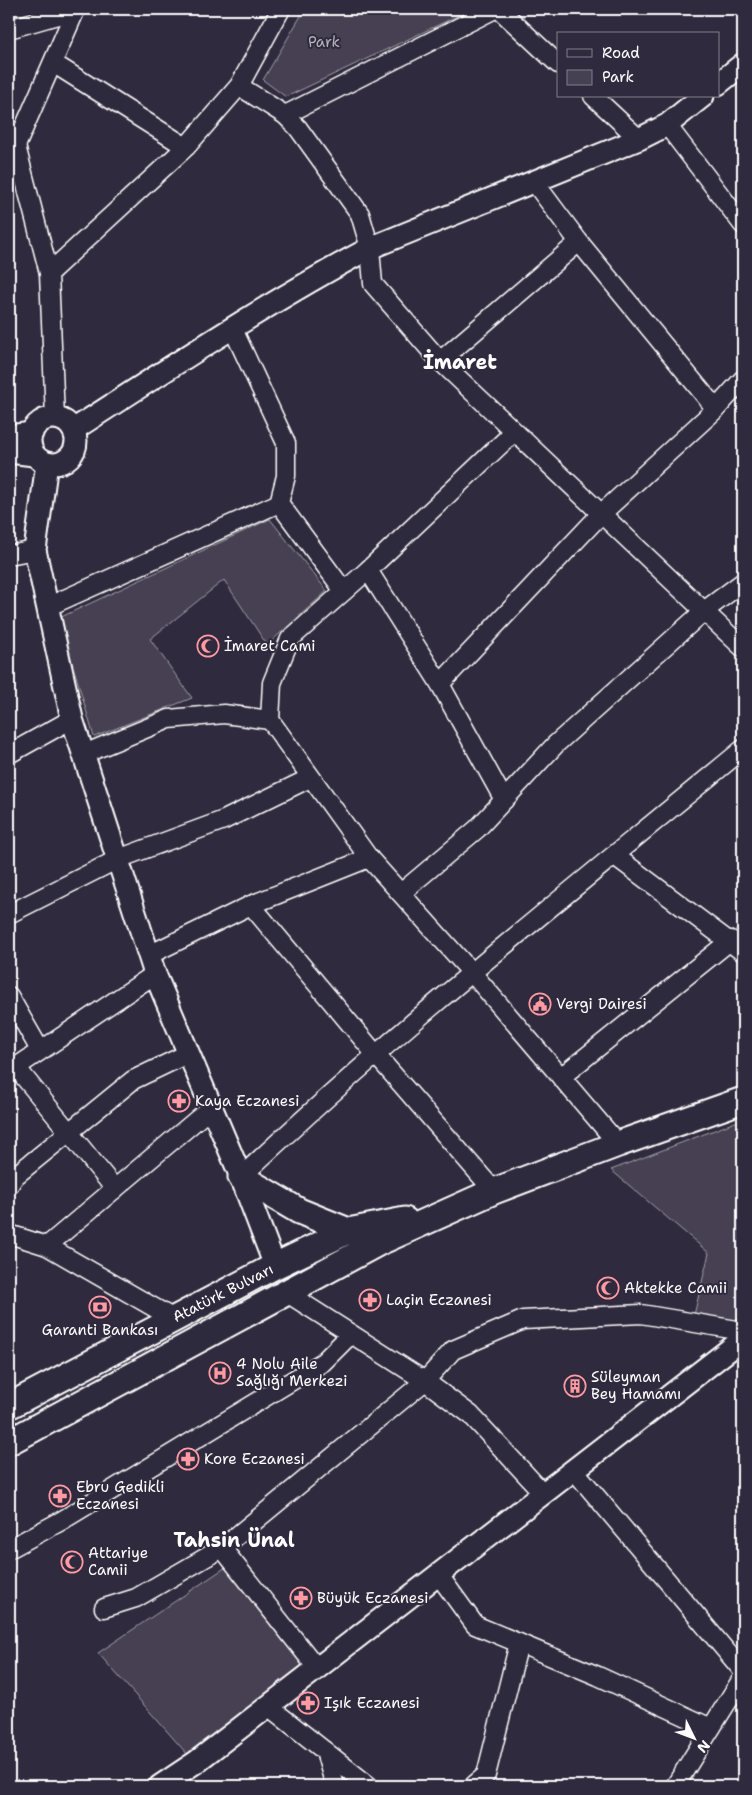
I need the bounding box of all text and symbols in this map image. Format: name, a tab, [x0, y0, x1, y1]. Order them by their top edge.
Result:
park label: Park	[308, 32, 340, 52]
legend	[557, 32, 720, 98]
text: Road	[602, 43, 640, 63]
text: Park	[602, 67, 634, 87]
district label: İmaret	[423, 349, 497, 375]
mosque icon: İmaret Cami	[196, 634, 220, 658]
place label: İmaret Cami	[224, 636, 316, 656]
public building icon: Vergi Dairesi	[528, 992, 552, 1016]
place label: Vergi Dairesi	[556, 994, 647, 1014]
pharmacy icon: Kaya Eczanesi	[167, 1089, 191, 1113]
place label: Kaya Eczanesi	[195, 1091, 299, 1111]
street label: Atatürk Bulvarı	[169, 1259, 277, 1327]
mosque icon: Aktekke Camii	[596, 1276, 620, 1300]
place label: Aktekke Camii	[624, 1278, 727, 1298]
pharmacy icon: Laçin Eczanesi	[358, 1288, 382, 1312]
place label: Laçin Eczanesi	[386, 1290, 492, 1310]
bank icon: Garanti Bankası	[88, 1295, 112, 1319]
place label: Garanti Bankası	[42, 1320, 158, 1340]
place label: 4 Nolu Aile Sağlığı Merkezi	[236, 1354, 347, 1391]
hospital icon: 4 Nolu Aile Sağlığı Merkezi	[208, 1361, 232, 1385]
place label: Süleyman Bey Hamamı	[591, 1367, 681, 1404]
building icon: Süleyman Bey Hamamı	[563, 1374, 587, 1398]
pharmacy icon: Kore Eczanesi	[176, 1447, 200, 1471]
place label: Kore Eczanesi	[204, 1449, 305, 1469]
place label: Ebru Gedikli Eczanesi	[76, 1477, 164, 1514]
pharmacy icon: Ebru Gedikli Eczanesi	[48, 1484, 72, 1508]
district label: Tahsin Ünal	[173, 1527, 295, 1553]
place label: Attariye Camii	[88, 1543, 148, 1580]
mosque icon: Attariye Camii	[60, 1550, 84, 1574]
pharmacy icon: Büyük Eczanesi	[289, 1586, 313, 1610]
place label: Büyük Eczanesi	[317, 1588, 428, 1608]
pharmacy icon: Işık Eczanesi	[296, 1691, 320, 1715]
place label: Işık Eczanesi	[324, 1693, 420, 1713]
north arrow	[670, 1712, 720, 1762]
text: N	[693, 1737, 714, 1757]

